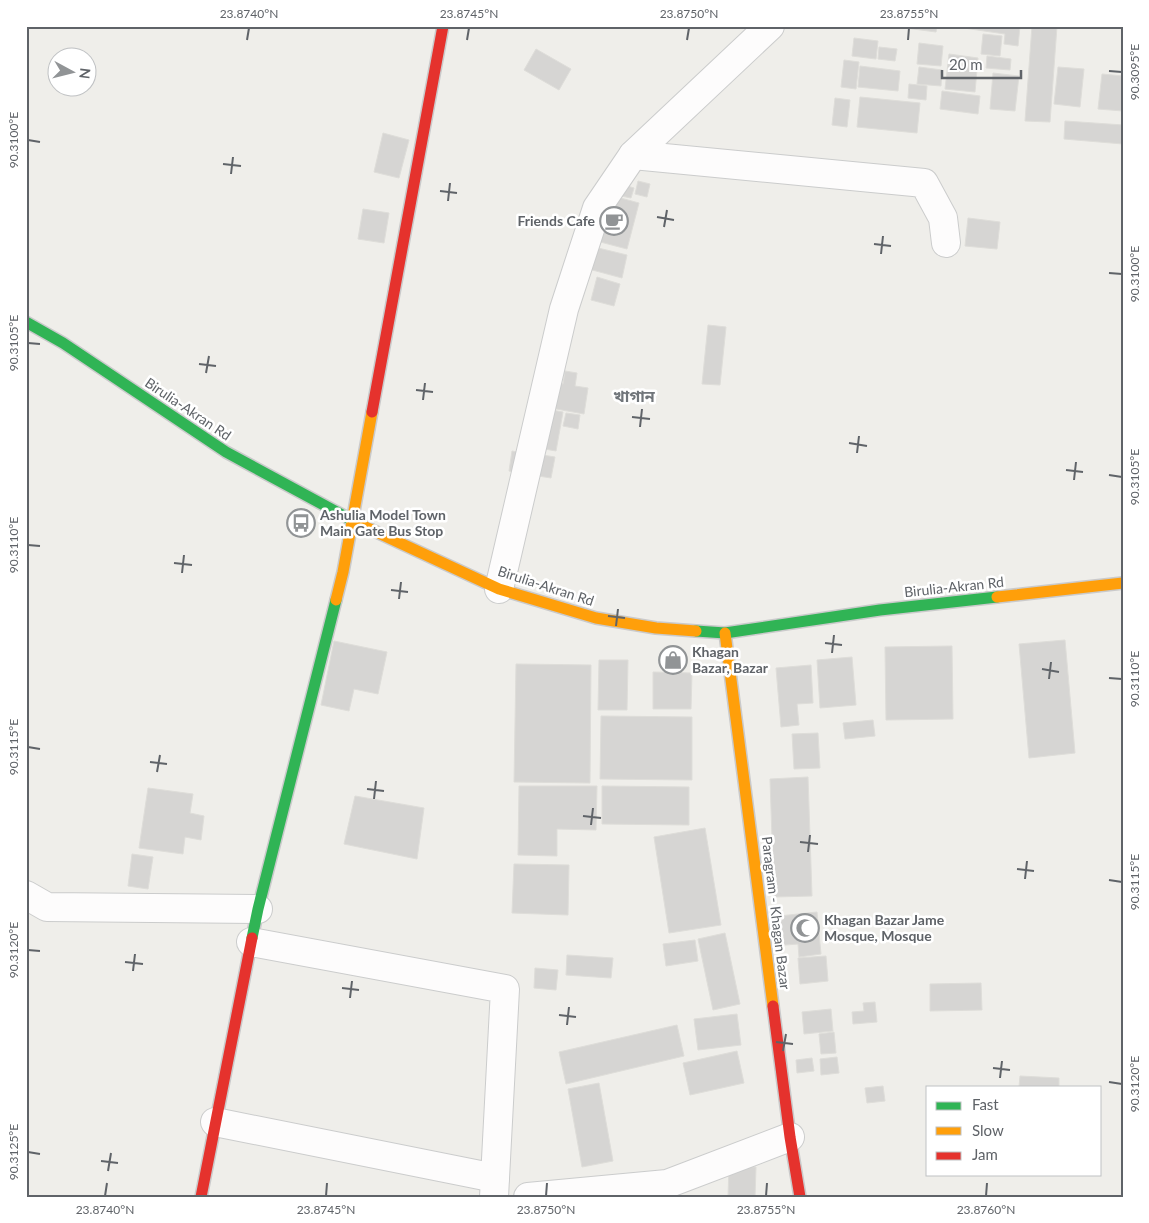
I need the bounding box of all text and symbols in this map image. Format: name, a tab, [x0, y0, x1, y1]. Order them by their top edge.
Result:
text: 23.8740°N	[220, 6, 278, 21]
text: 23.8745°N	[440, 6, 498, 21]
text: 23.8750°N	[660, 6, 718, 21]
text: 23.8755°N	[880, 6, 938, 21]
text: 90.3095°E	[1127, 44, 1142, 100]
north arrow	[48, 48, 98, 98]
scale bar	[942, 48, 1020, 80]
text: 20 m	[949, 55, 983, 73]
text: N	[76, 67, 94, 80]
text: 90.3100°E	[6, 112, 21, 168]
cafe icon: Friends Cafe	[599, 206, 629, 236]
place label: Friends Cafe	[517, 212, 596, 229]
text: 90.3100°E	[1127, 246, 1142, 302]
text: 90.3105°E	[6, 315, 21, 371]
street label: Birulia-Akran Rd	[142, 374, 235, 444]
district label: খাগান	[613, 386, 656, 405]
text: 90.3105°E	[1127, 449, 1142, 505]
place label: Ashulia Model Town Main Gate Bus Stop	[319, 506, 446, 539]
bus stop icon: Ashulia Model Town Main Gate Bus Stop	[286, 508, 316, 538]
text: 90.3110°E	[6, 517, 21, 573]
street label: Birulia-Akran Rd	[496, 562, 596, 609]
street label: Birulia-Akran Rd	[903, 573, 1005, 600]
place label: Khagan Bazar, Bazar	[692, 643, 769, 676]
shop icon: Khagan Bazar, Bazar	[658, 645, 688, 675]
text: 90.3110°E	[1127, 651, 1142, 707]
text: 90.3115°E	[6, 719, 21, 775]
street label: Paragram - Khagan Bazar	[759, 835, 794, 990]
text: 90.3115°E	[1127, 854, 1142, 910]
place label: Khagan Bazar Jame Mosque, Mosque	[824, 911, 945, 944]
mosque icon: Khagan Bazar Jame Mosque, Mosque	[790, 913, 820, 943]
text: 90.3120°E	[6, 922, 21, 978]
text: 90.3120°E	[1127, 1056, 1142, 1112]
legend	[926, 1086, 1102, 1176]
text: Fast	[972, 1095, 999, 1113]
text: Slow	[972, 1121, 1004, 1139]
text: 90.3125°E	[6, 1124, 21, 1180]
text: Jam	[972, 1145, 998, 1163]
text: 23.8740°N	[76, 1202, 134, 1217]
text: 23.8745°N	[297, 1202, 355, 1217]
text: 23.8750°N	[517, 1202, 575, 1217]
text: 23.8755°N	[737, 1202, 795, 1217]
text: 23.8760°N	[957, 1202, 1015, 1217]

